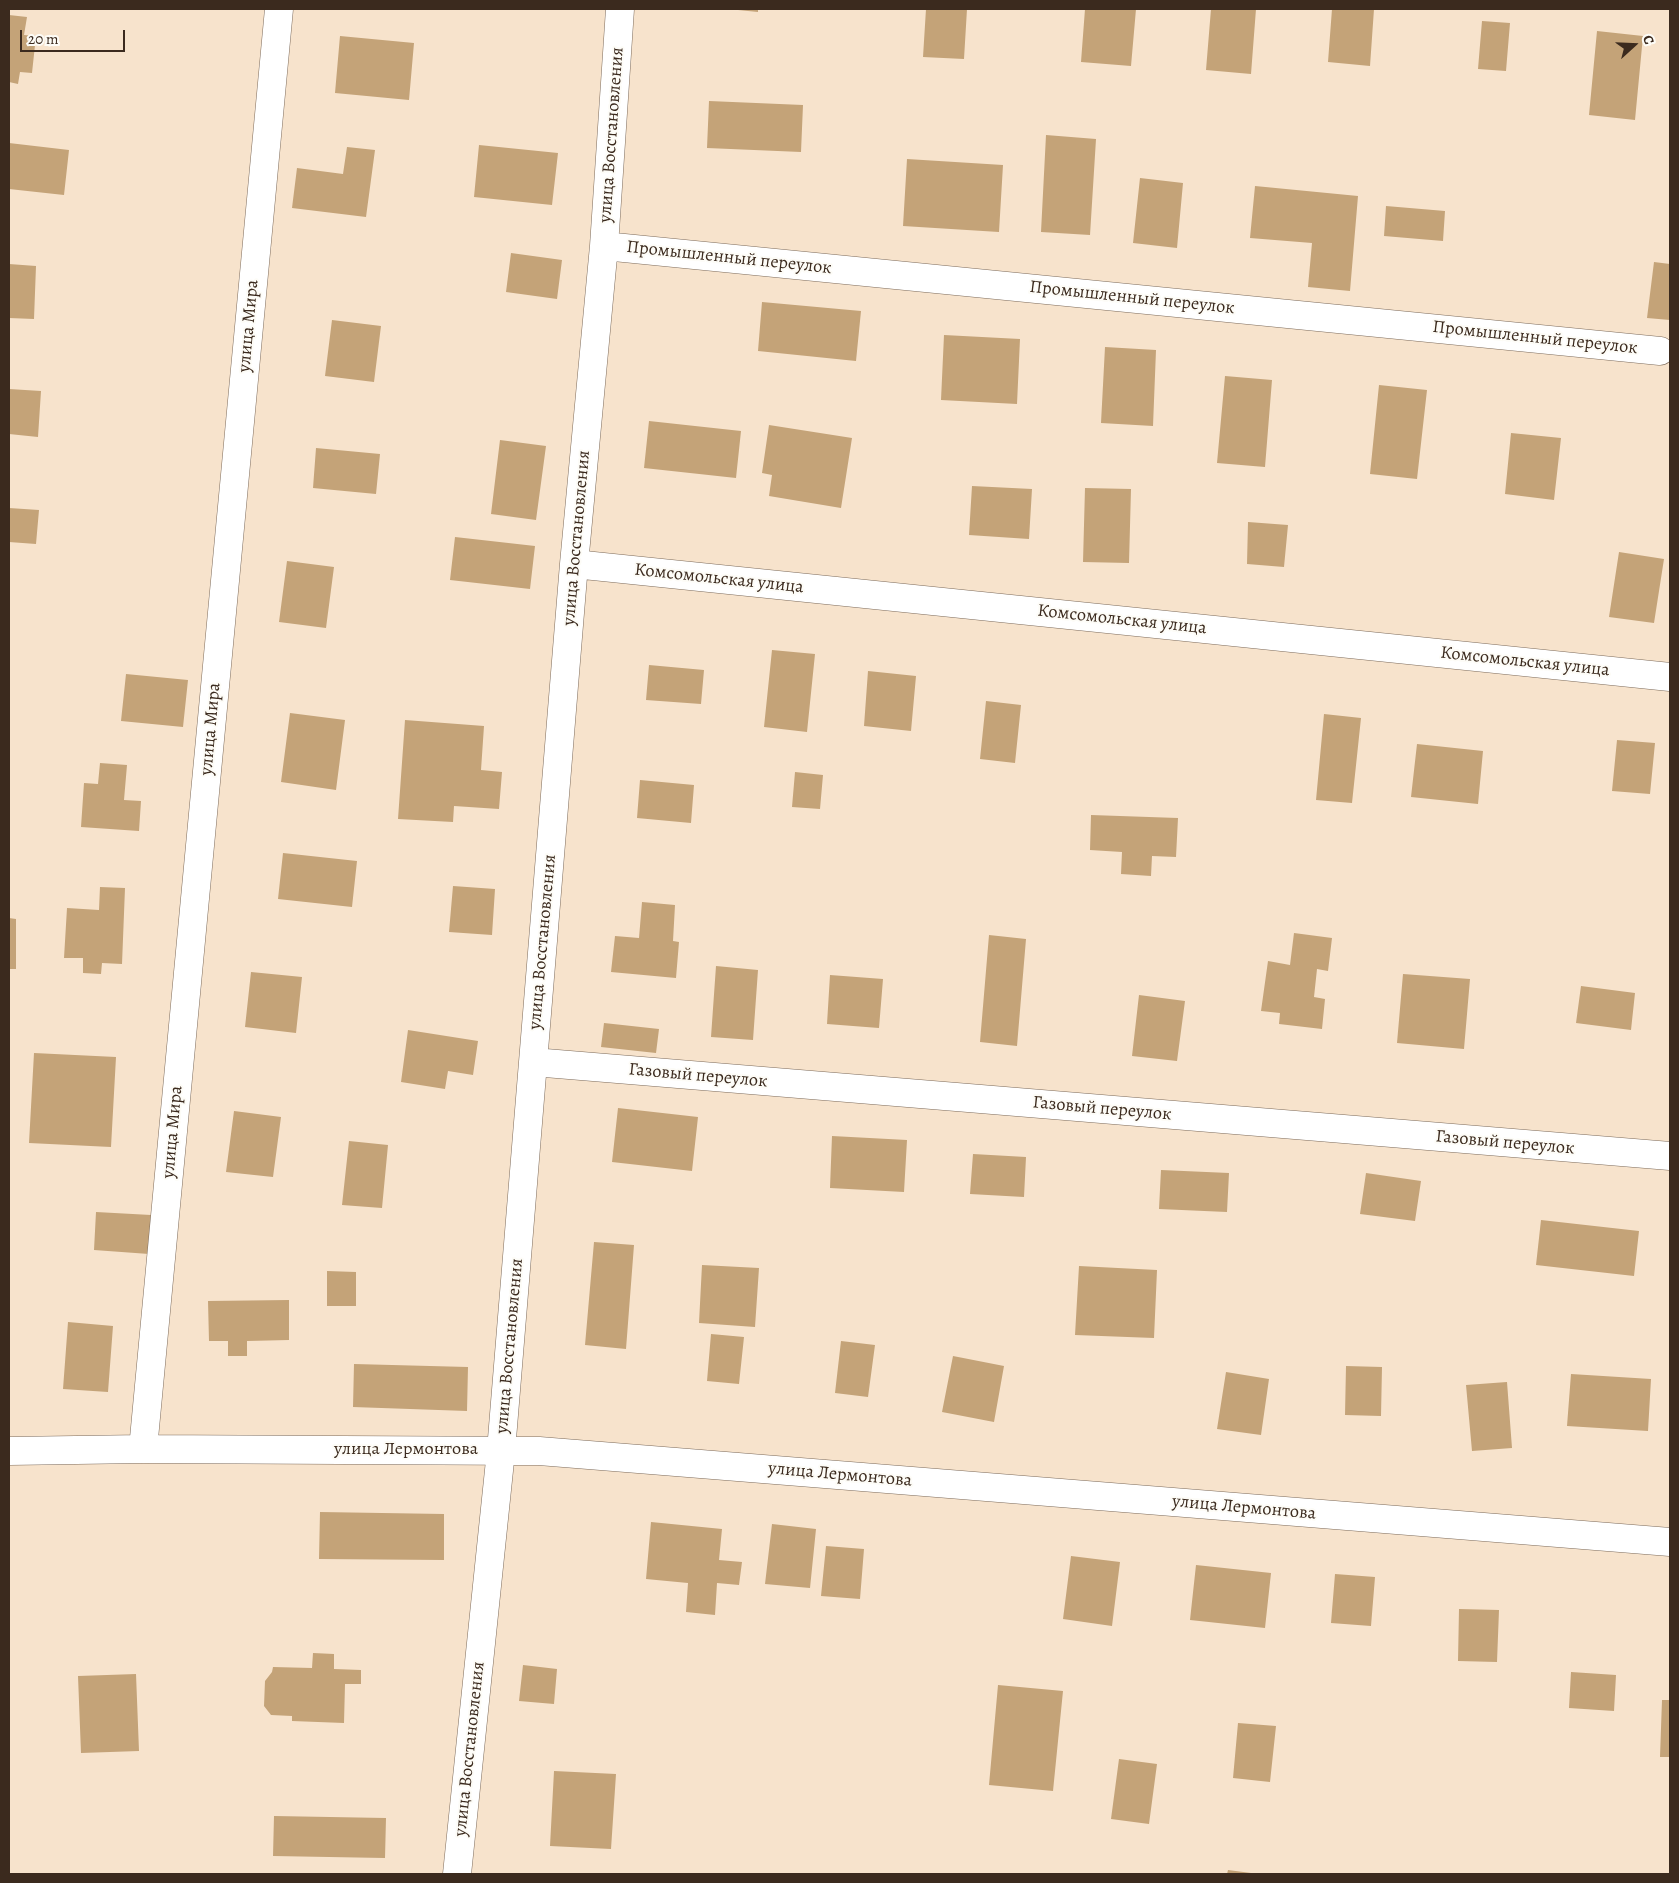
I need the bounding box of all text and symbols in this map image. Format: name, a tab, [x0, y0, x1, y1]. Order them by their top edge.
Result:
scale bar	[22, 20, 128, 52]
north arrow	[1609, 20, 1659, 70]
text: 20 m	[28, 29, 59, 49]
text: С	[1638, 32, 1659, 47]
street label: улица Восстановления	[595, 47, 629, 223]
street label: Промышленный переулок	[625, 236, 833, 280]
street label: Промышленный переулок	[1028, 276, 1236, 320]
street label: улица Мира	[234, 279, 264, 373]
street label: Промышленный переулок	[1431, 316, 1639, 360]
street label: улица Восстановления	[559, 449, 595, 627]
street label: Комсомольская улица	[633, 559, 805, 599]
street label: Комсомольская улица	[1036, 600, 1208, 640]
street label: Комсомольская улица	[1439, 642, 1611, 682]
street label: улица Мира	[196, 682, 226, 776]
street label: улица Восстановления	[525, 853, 561, 1031]
street label: Газовый переулок	[628, 1059, 768, 1093]
street label: улица Мира	[158, 1085, 188, 1179]
street label: Газовый переулок	[1032, 1092, 1172, 1126]
street label: Газовый переулок	[1435, 1126, 1575, 1160]
street label: улица Восстановления	[492, 1257, 528, 1435]
street label: улица Лермонтова	[334, 1439, 478, 1461]
street label: улица Лермонтова	[767, 1458, 913, 1492]
street label: улица Лермонтова	[1171, 1491, 1317, 1525]
street label: улица Восстановления	[450, 1660, 490, 1838]

